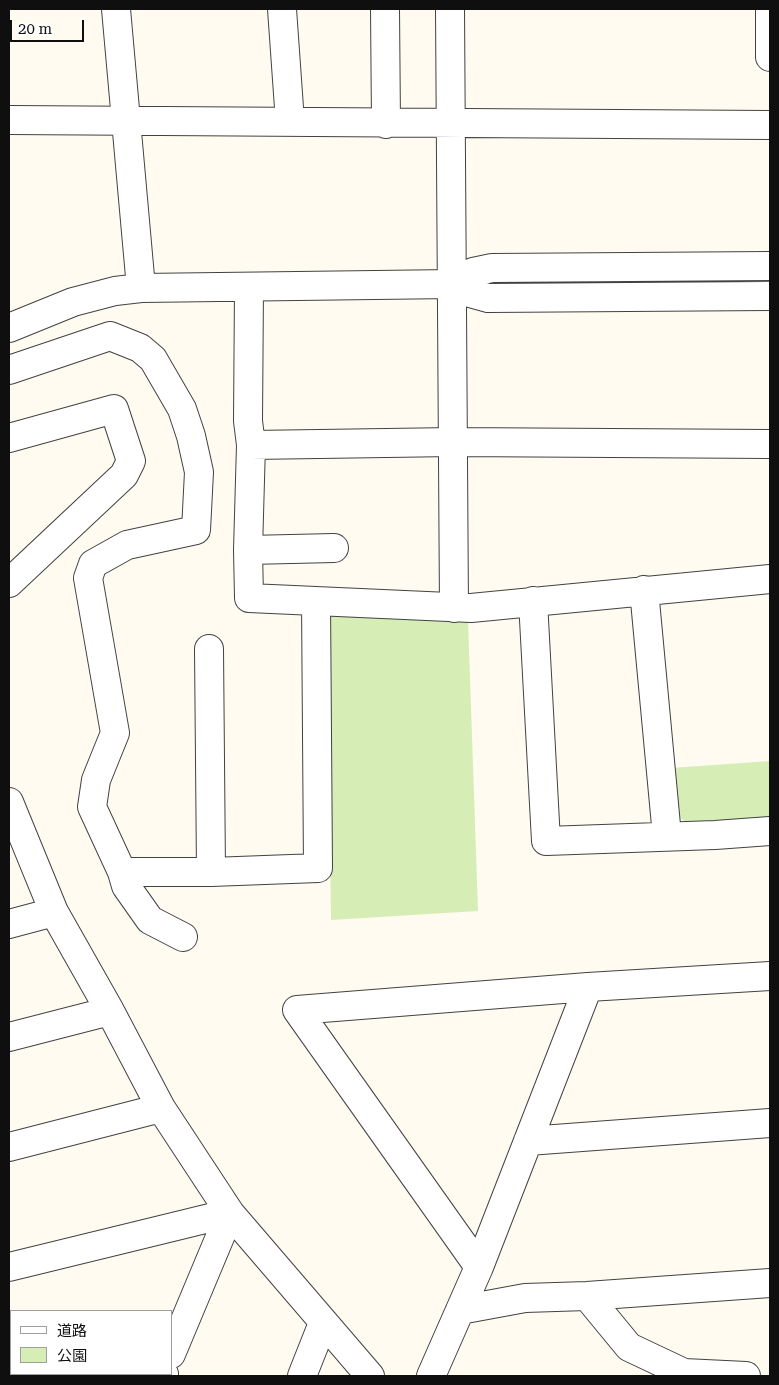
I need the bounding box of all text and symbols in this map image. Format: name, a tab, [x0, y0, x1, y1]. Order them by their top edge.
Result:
scale bar	[12, 10, 86, 42]
text: 20 m	[18, 20, 52, 38]
legend	[10, 1310, 172, 1375]
text: 道路	[57, 1322, 87, 1340]
text: 公園	[57, 1347, 87, 1365]

